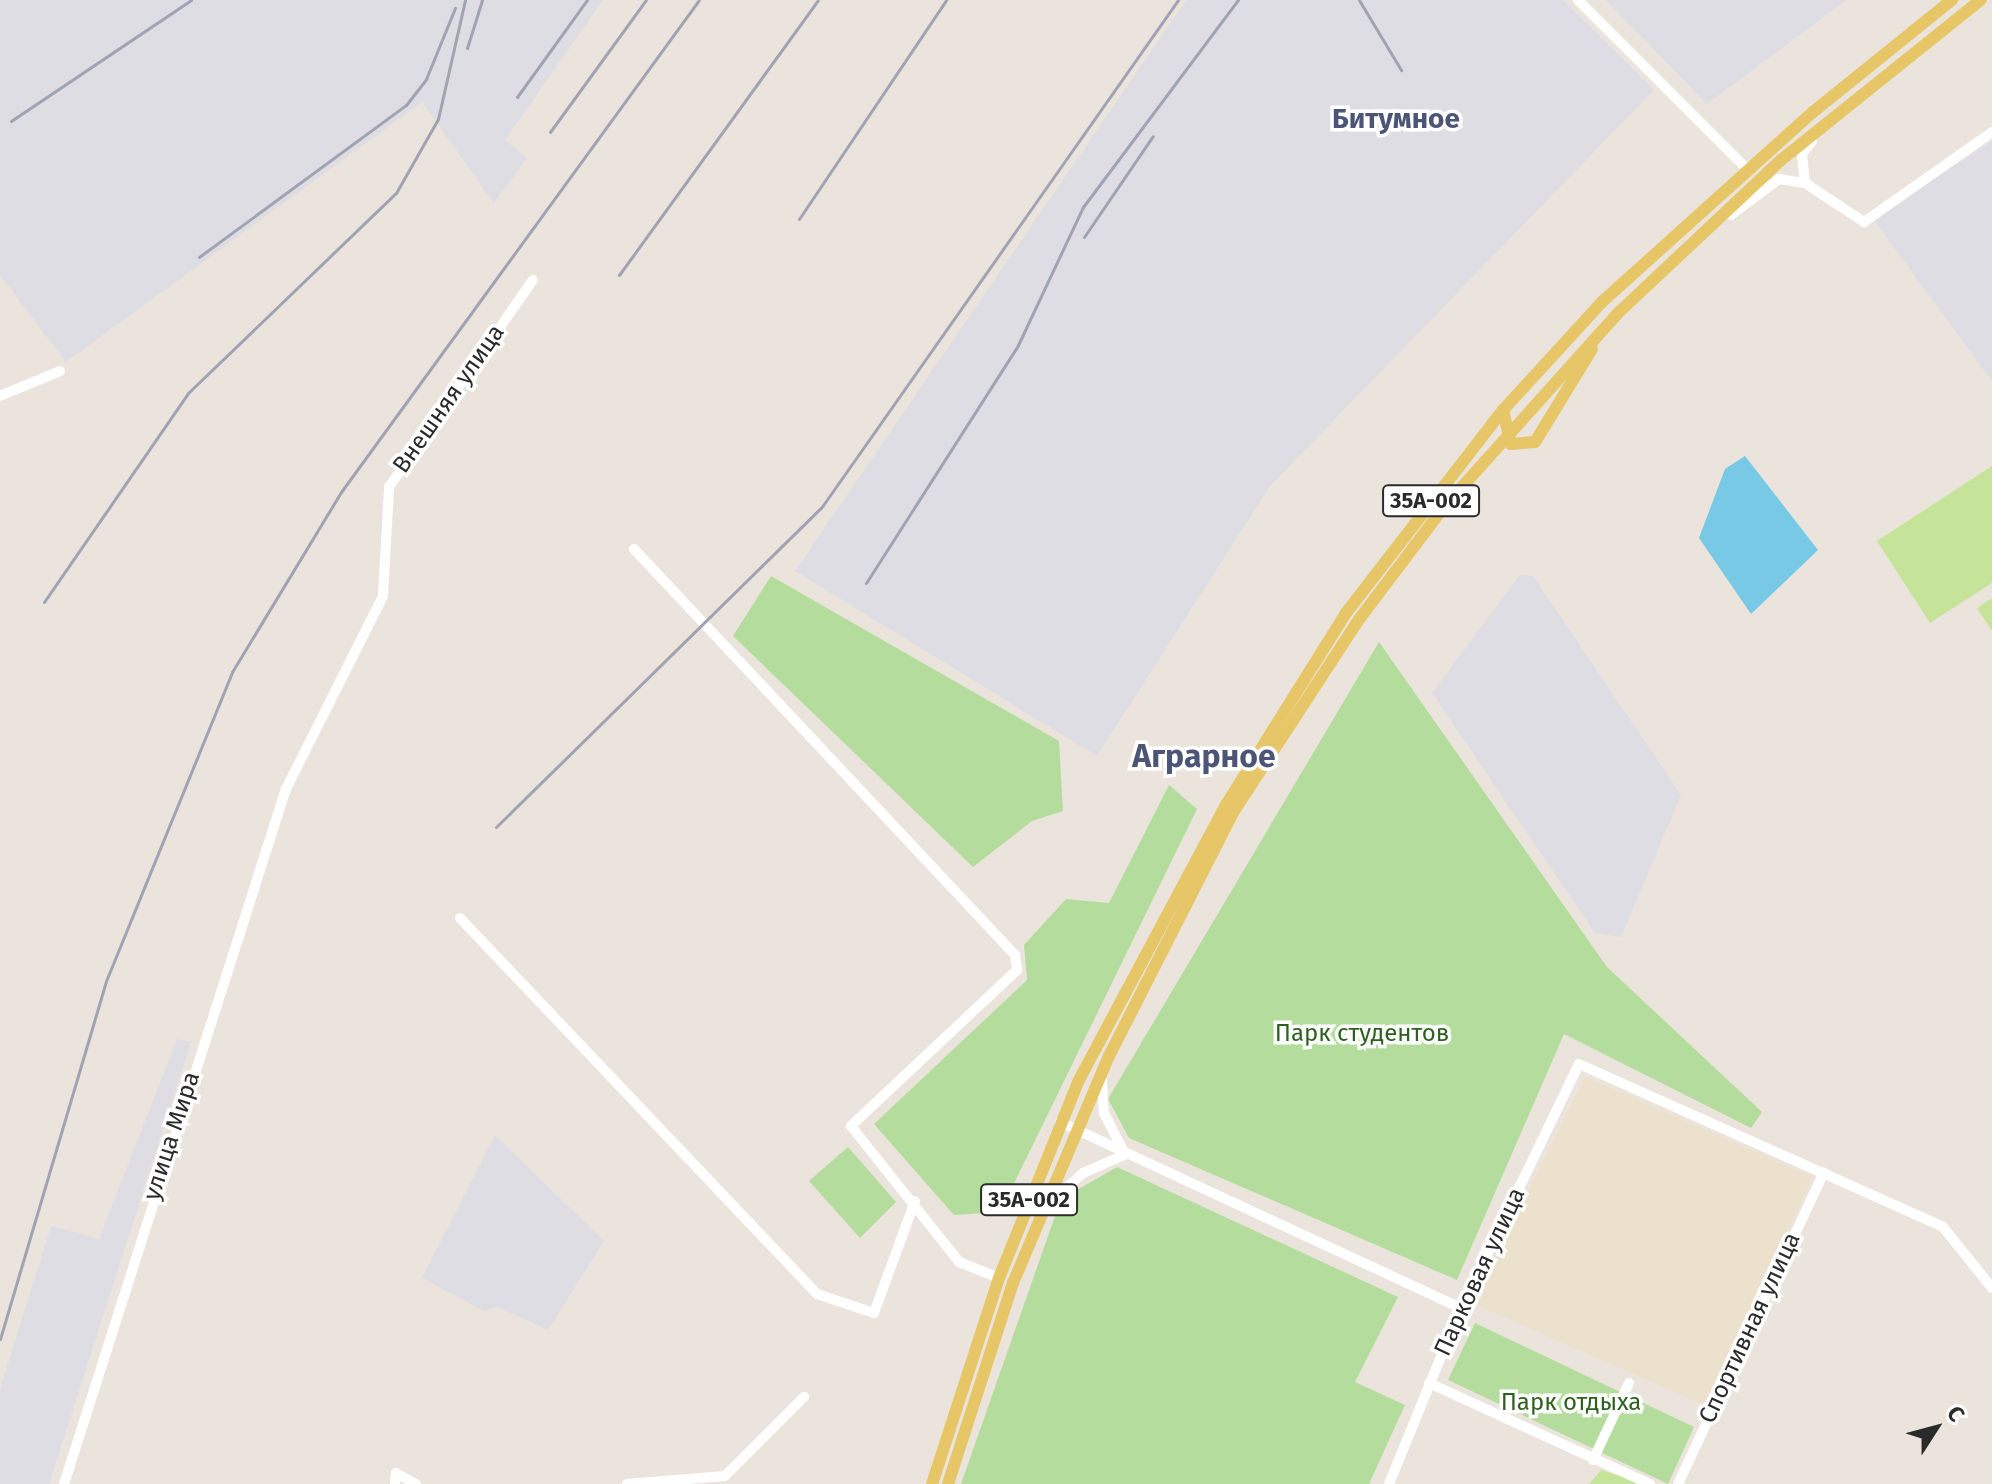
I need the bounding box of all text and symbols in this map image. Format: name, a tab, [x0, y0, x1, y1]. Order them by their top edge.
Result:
district label: Битумное	[1332, 102, 1460, 136]
street label: Внешняя улица	[387, 319, 511, 479]
road number: 35А-002	[1381, 483, 1481, 519]
district label: Аграрное	[1132, 737, 1276, 775]
park label: Парк студентов	[1275, 1020, 1449, 1048]
street label: улица Мира	[138, 1068, 206, 1204]
road number: 35А-002	[979, 1182, 1079, 1218]
street label: Парковая улица	[1428, 1183, 1532, 1361]
street label: Спортивная улица	[1693, 1228, 1807, 1428]
north arrow	[1896, 1388, 1976, 1468]
park label: Парк отдыха	[1501, 1389, 1641, 1417]
text: С	[1941, 1401, 1970, 1427]

